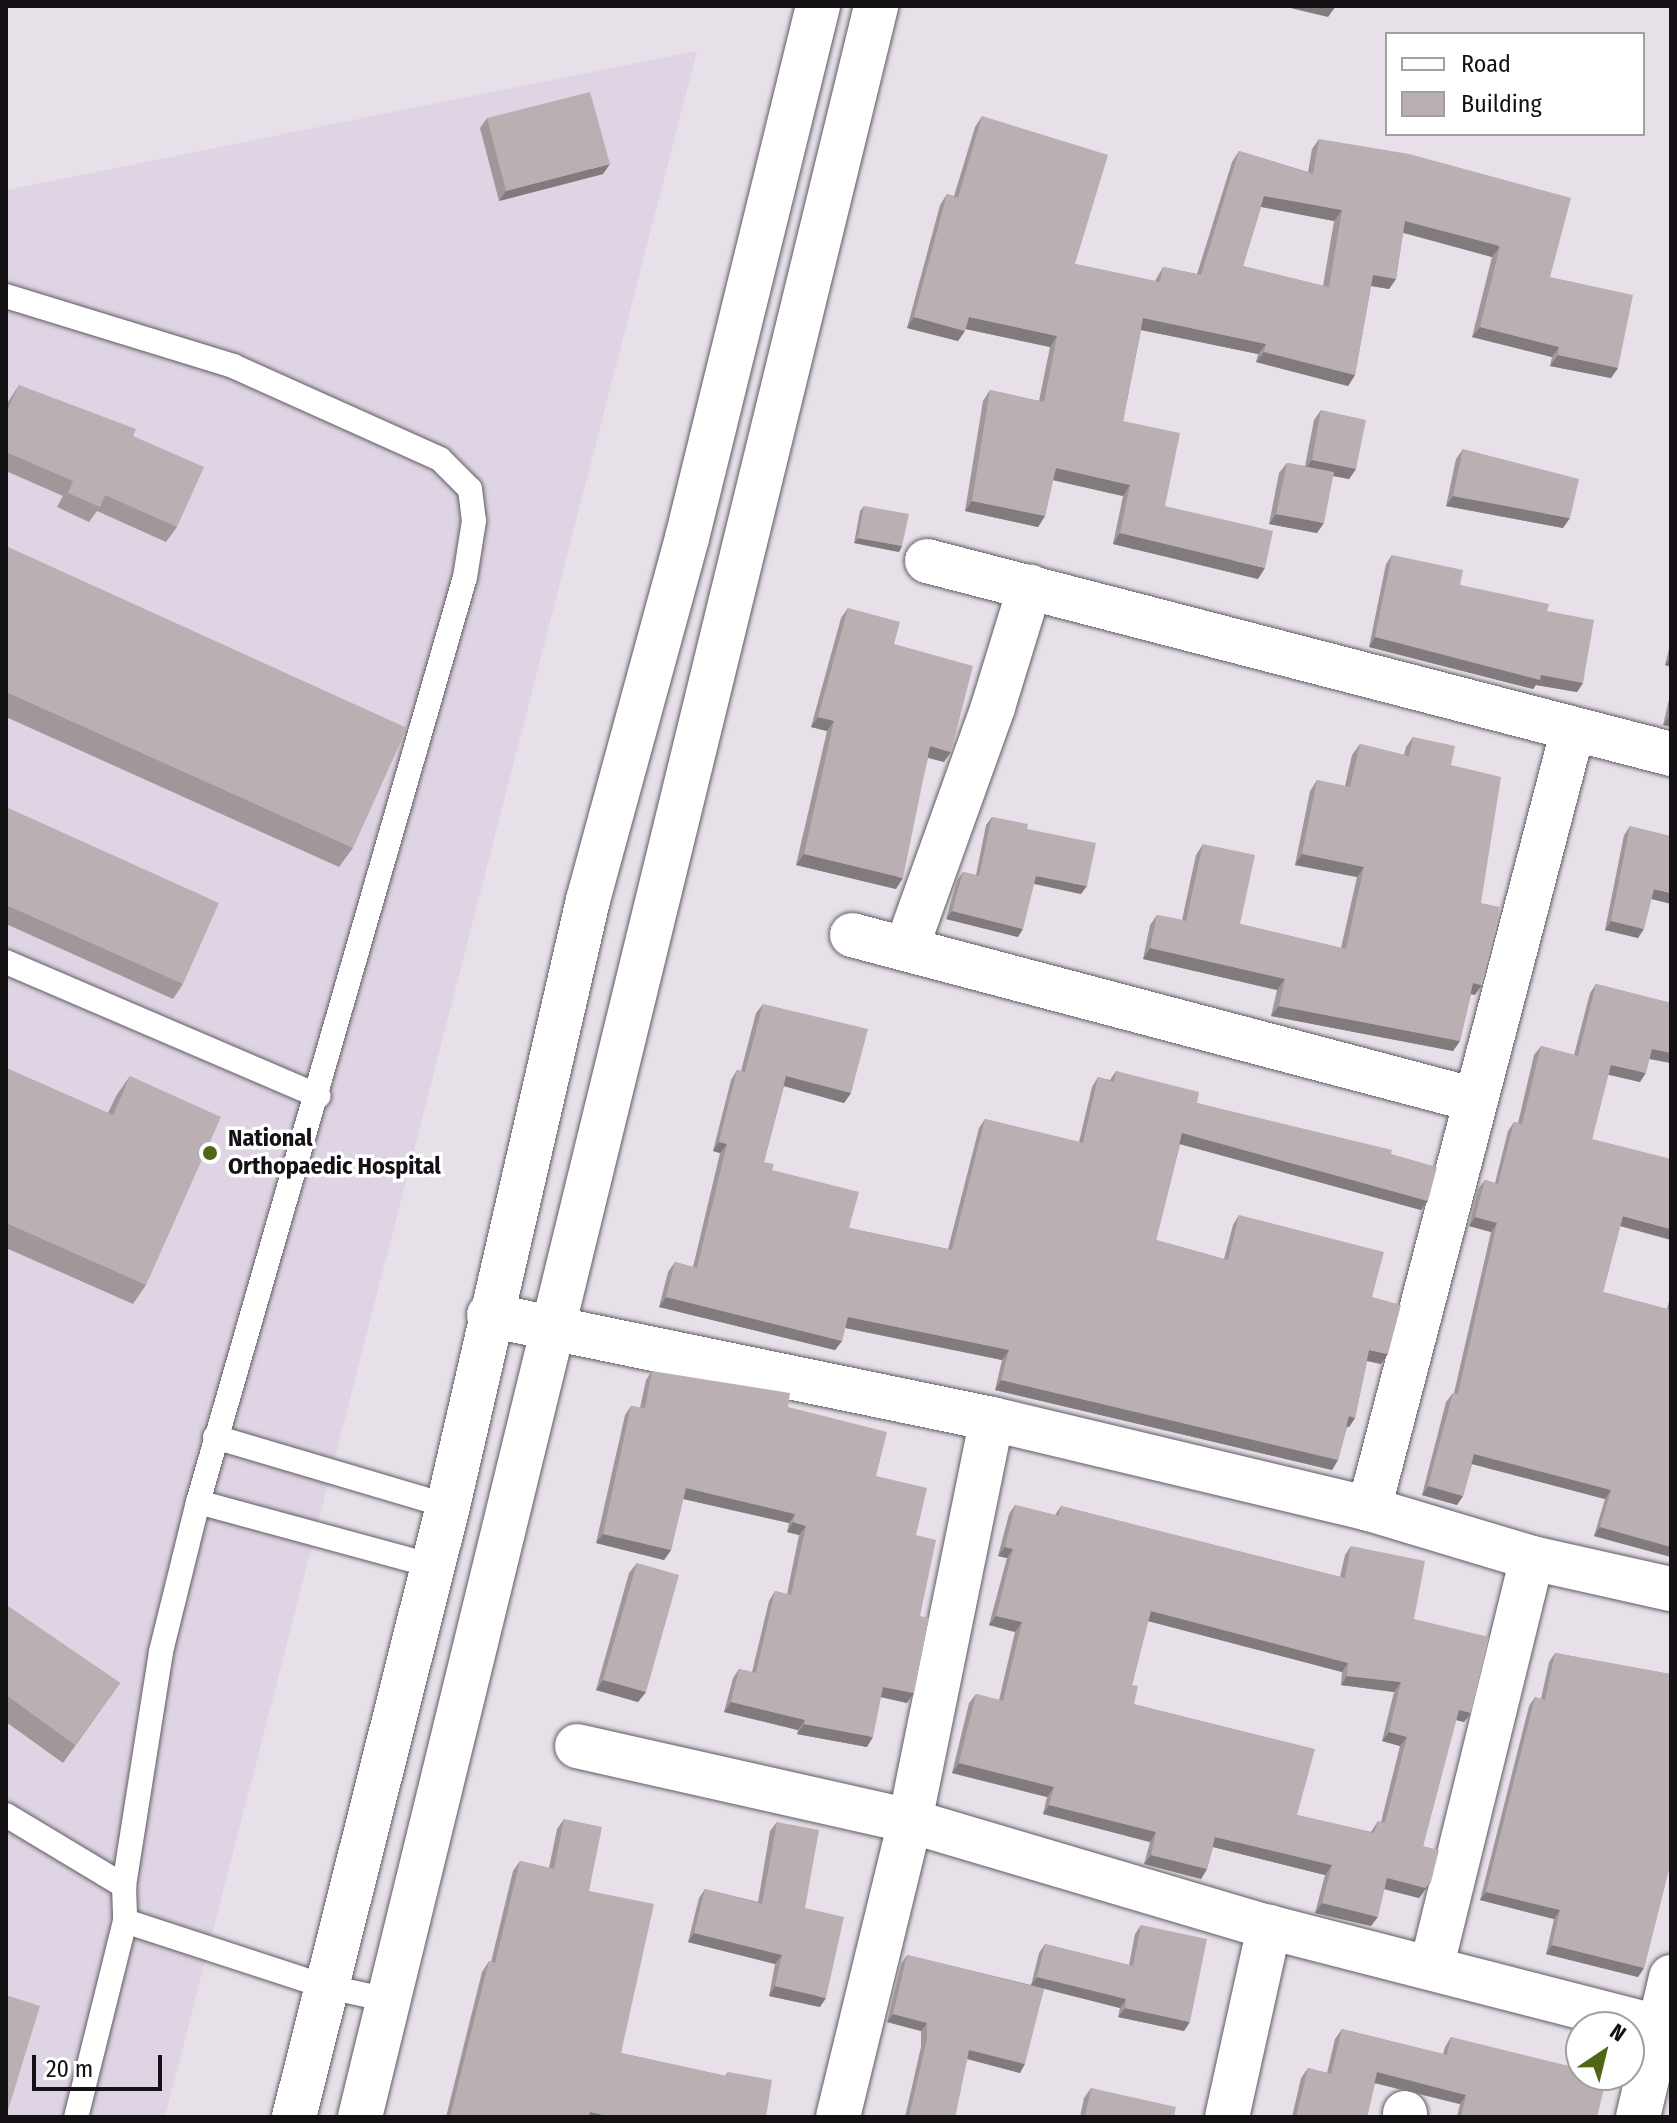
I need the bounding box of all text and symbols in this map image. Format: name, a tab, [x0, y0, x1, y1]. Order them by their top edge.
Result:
legend	[1385, 32, 1645, 136]
text: Road	[1461, 50, 1511, 78]
text: Building	[1461, 90, 1542, 118]
place label: National Orthopaedic Hospital	[228, 1125, 441, 1181]
marker: National Orthopaedic Hospital	[199, 1142, 221, 1164]
north arrow	[1565, 2011, 1645, 2091]
text: N	[1605, 2018, 1631, 2047]
scale bar	[36, 2039, 166, 2089]
text: 20 m	[46, 2055, 93, 2083]

